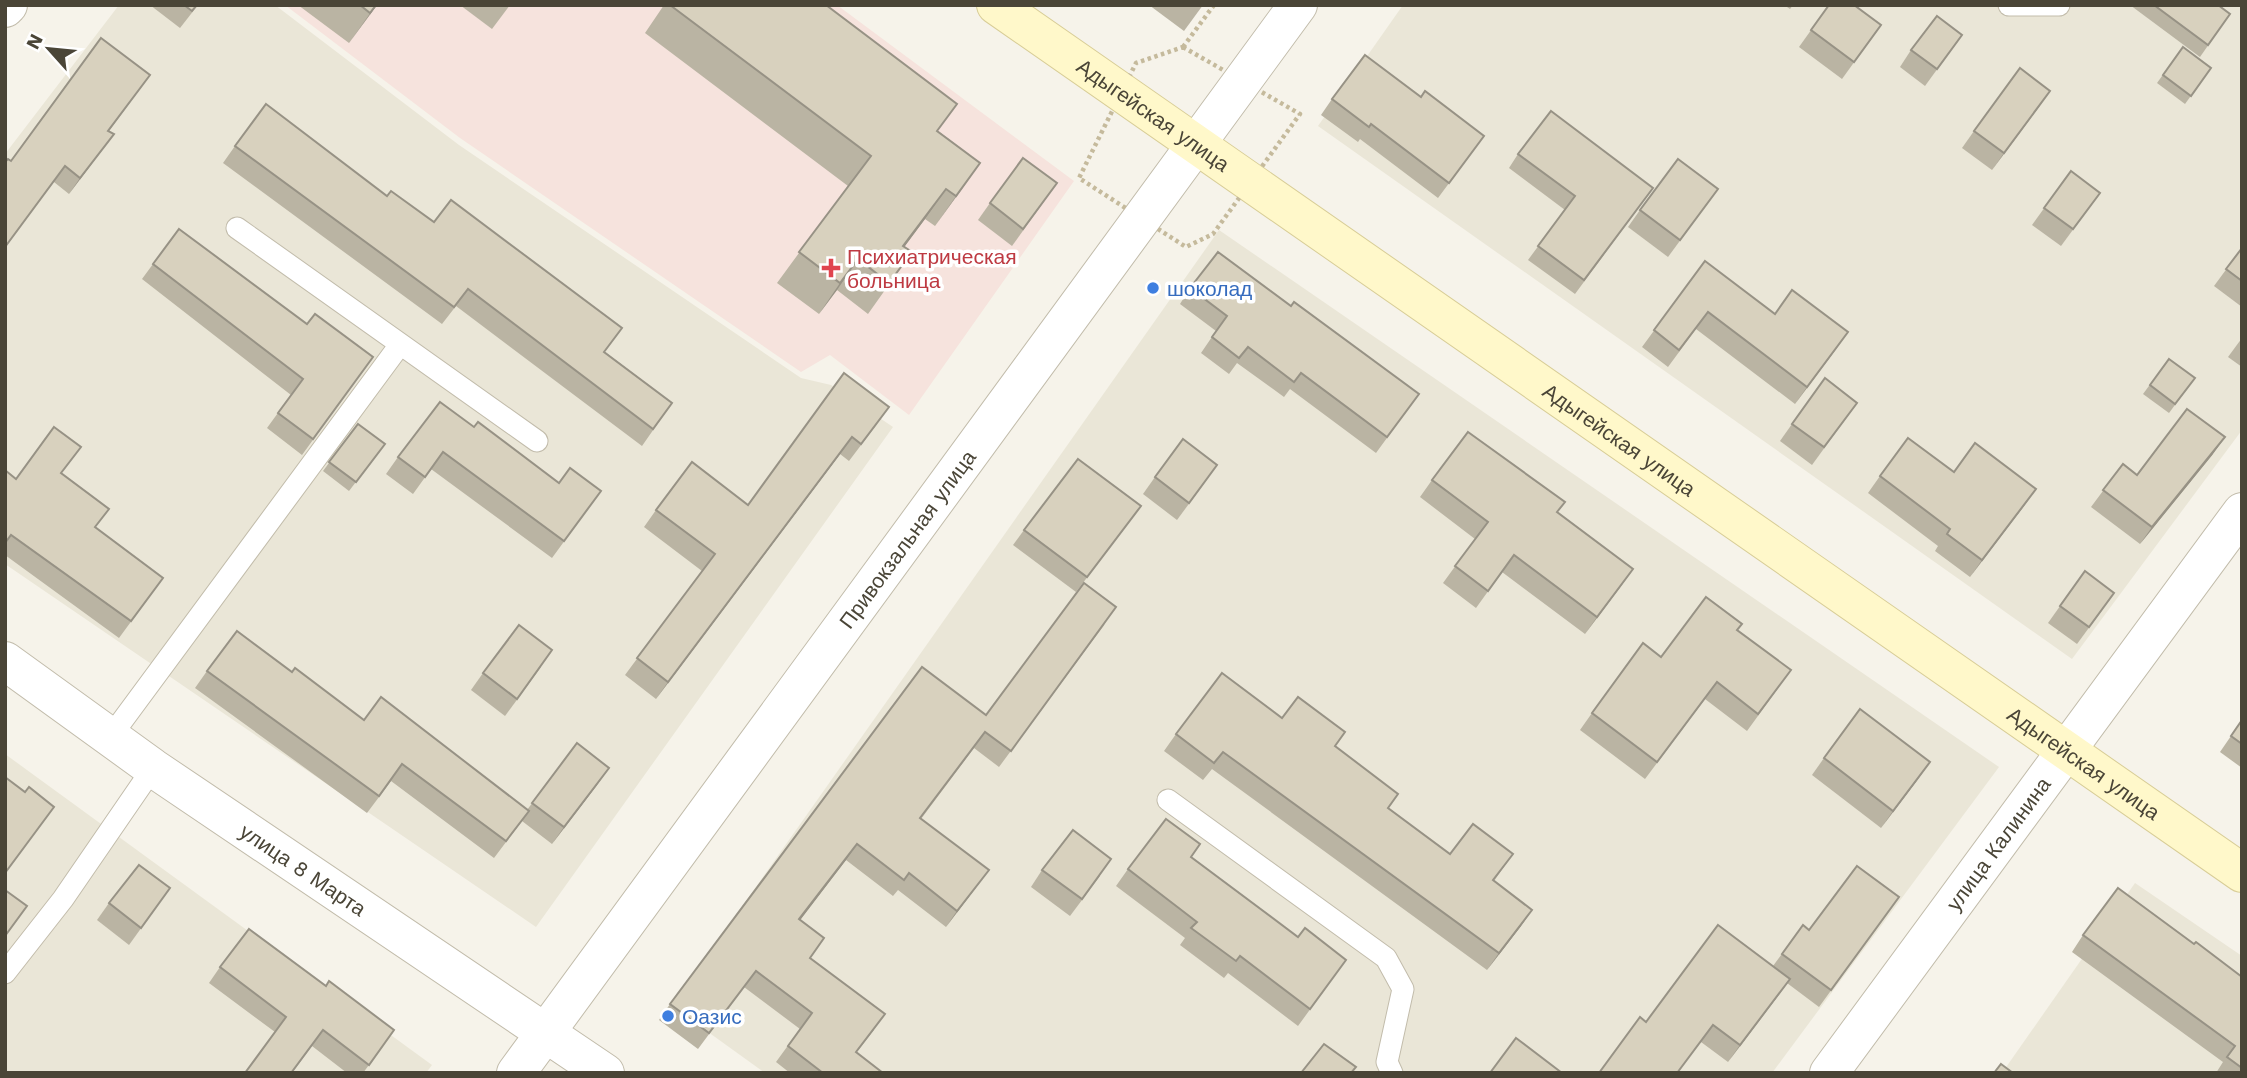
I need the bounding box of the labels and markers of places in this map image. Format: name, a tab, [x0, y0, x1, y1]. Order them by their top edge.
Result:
place label: Психиатрическая больница	[847, 244, 1017, 293]
marker: Психиатрическая больница	[821, 258, 841, 278]
place label: шоколад	[1167, 276, 1252, 301]
marker: шоколад	[1145, 280, 1161, 296]
place label: Оазис	[682, 1004, 742, 1029]
marker: Оазис	[660, 1008, 676, 1024]

